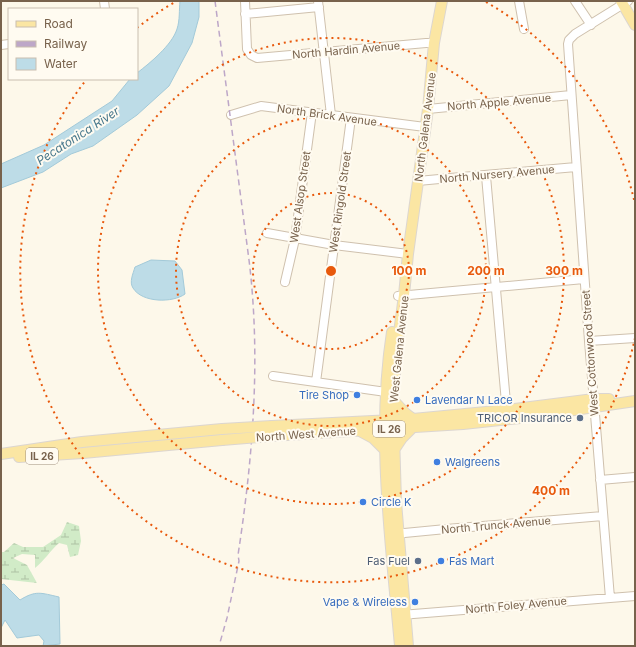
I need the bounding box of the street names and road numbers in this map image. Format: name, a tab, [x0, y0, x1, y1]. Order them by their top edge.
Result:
street label: North Hardin Avenue	[291, 38, 401, 62]
street label: North Galena Avenue	[411, 71, 439, 183]
street label: North Apple Avenue	[446, 90, 552, 114]
street label: North Brick Avenue	[276, 101, 378, 129]
street label: West Alsop Street	[287, 150, 313, 244]
street label: West Ringold Street	[326, 150, 354, 254]
street label: North Nursery Avenue	[439, 162, 555, 186]
street label: West Cottonwood Street	[579, 289, 601, 417]
street label: West Galena Avenue	[386, 295, 412, 403]
road number: IL 26	[373, 421, 405, 437]
street label: North West Avenue	[256, 424, 356, 444]
road number: IL 26	[26, 448, 58, 464]
street label: North Trunck Avenue	[441, 513, 551, 537]
street label: North Foley Avenue	[465, 594, 567, 616]

